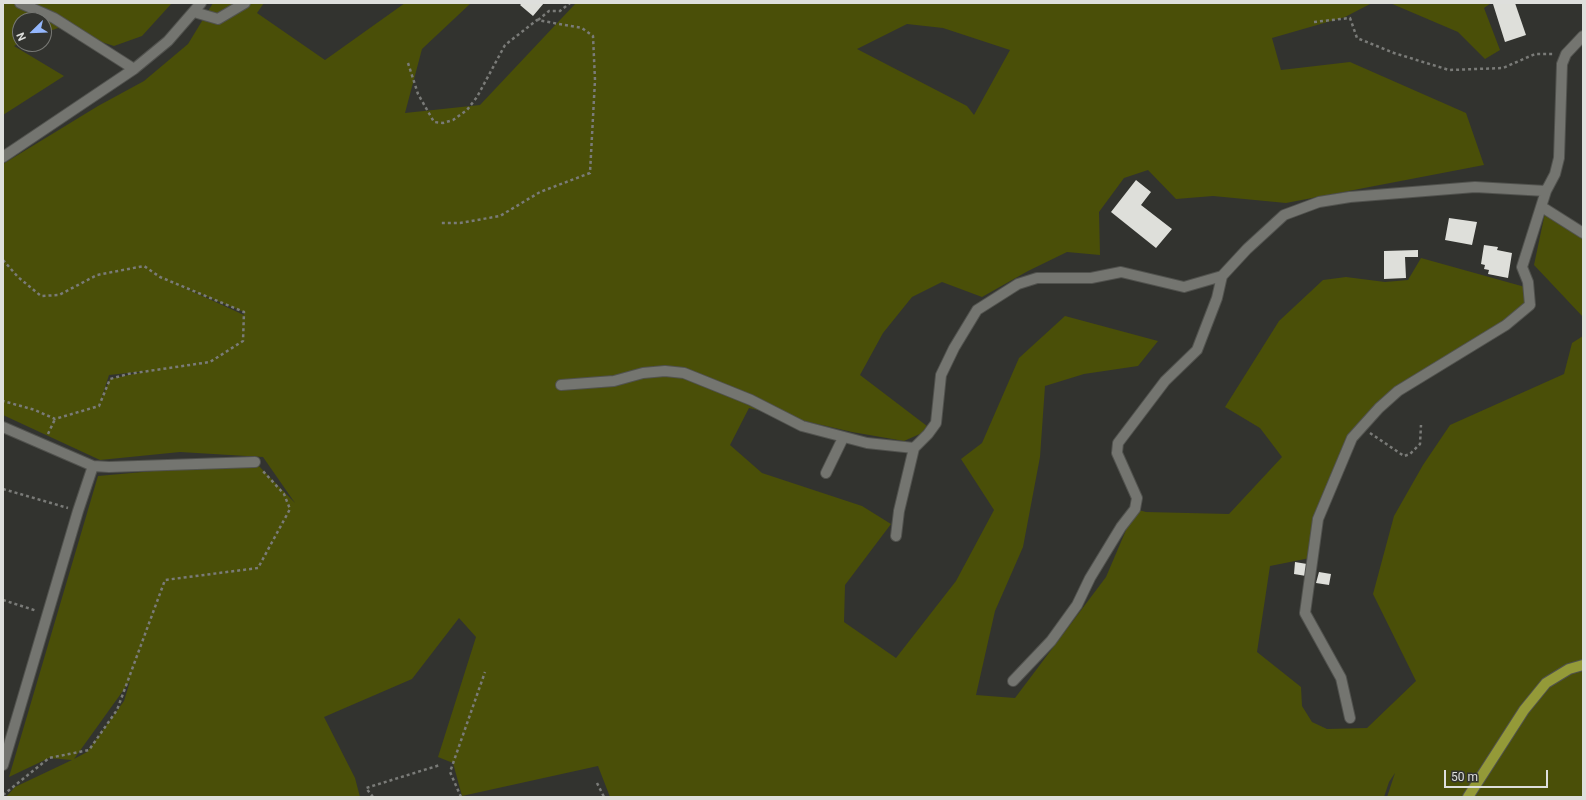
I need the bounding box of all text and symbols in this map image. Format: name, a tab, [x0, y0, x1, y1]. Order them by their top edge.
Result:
north arrow	[12, 12, 52, 52]
text: N	[14, 30, 29, 43]
scale bar	[1446, 762, 1550, 788]
text: 50 m	[1451, 770, 1478, 784]

